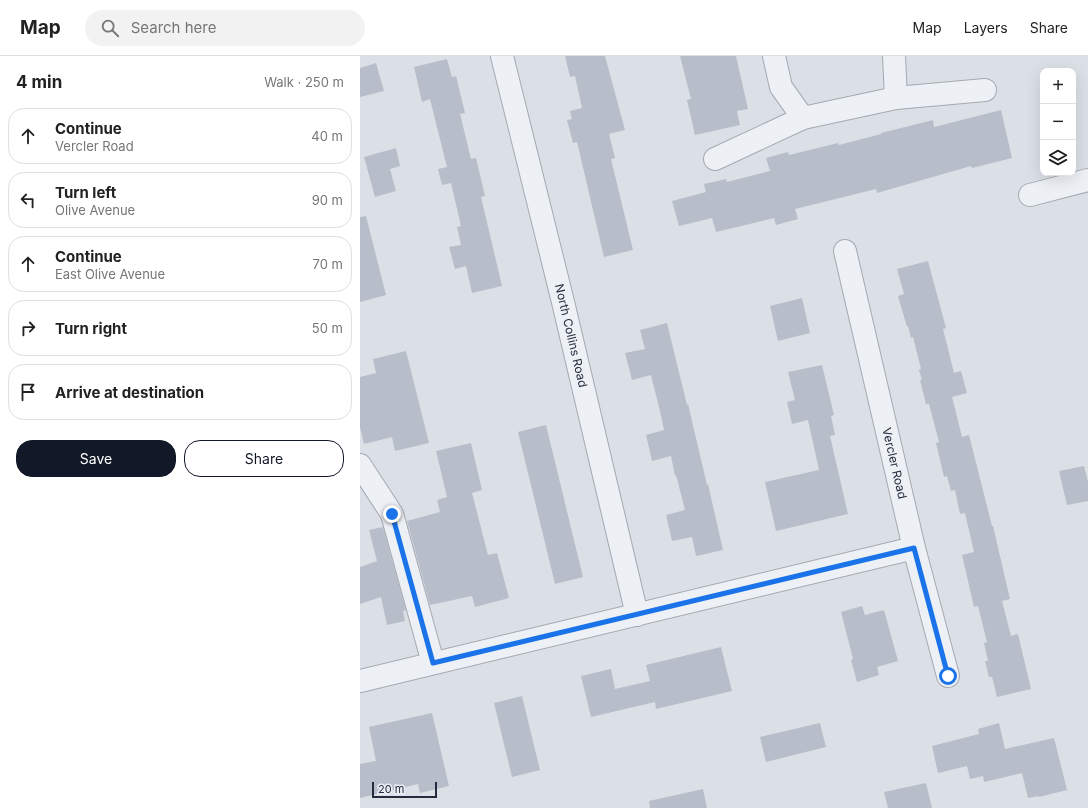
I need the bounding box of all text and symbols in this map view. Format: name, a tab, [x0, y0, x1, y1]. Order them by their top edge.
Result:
search box	[85, 10, 365, 46]
text: Map	[20, 16, 61, 39]
icon: search	[99, 17, 121, 39]
text: Search here	[131, 18, 216, 37]
text: Map	[913, 19, 942, 36]
text: Layers	[964, 19, 1008, 36]
text: Share	[1030, 19, 1068, 36]
map controls	[1040, 68, 1076, 176]
button: +	[1040, 68, 1076, 104]
text: 4 min	[16, 72, 62, 92]
text: Walk · 250 m	[264, 74, 344, 90]
button: −	[1040, 104, 1076, 140]
text: Continue	[55, 119, 122, 138]
icon: ahead	[17, 125, 39, 147]
text: 40 m	[311, 128, 343, 144]
text: Vercler Road	[55, 138, 134, 154]
button: layers	[1040, 140, 1076, 176]
text: Turn left	[55, 183, 116, 202]
icon: left	[17, 189, 39, 211]
text: 90 m	[312, 192, 343, 208]
text: Olive Avenue	[55, 202, 135, 218]
text: Continue	[55, 247, 122, 266]
icon: ahead	[17, 253, 39, 275]
text: 70 m	[313, 256, 343, 272]
text: East Olive Avenue	[55, 266, 165, 282]
street label: North Collins Road	[552, 282, 591, 389]
icon: right	[17, 317, 39, 339]
text: Turn right	[55, 319, 127, 338]
text: 50 m	[312, 320, 343, 336]
icon: arrive	[17, 381, 39, 403]
text: Arrive at destination	[55, 383, 204, 402]
street label: Vercler Road	[879, 426, 910, 500]
button: Save	[16, 440, 176, 477]
button: Share	[184, 440, 344, 477]
route end	[383, 505, 401, 523]
route start	[939, 667, 957, 685]
scale bar	[372, 780, 437, 799]
text: 20 m	[378, 782, 404, 796]

